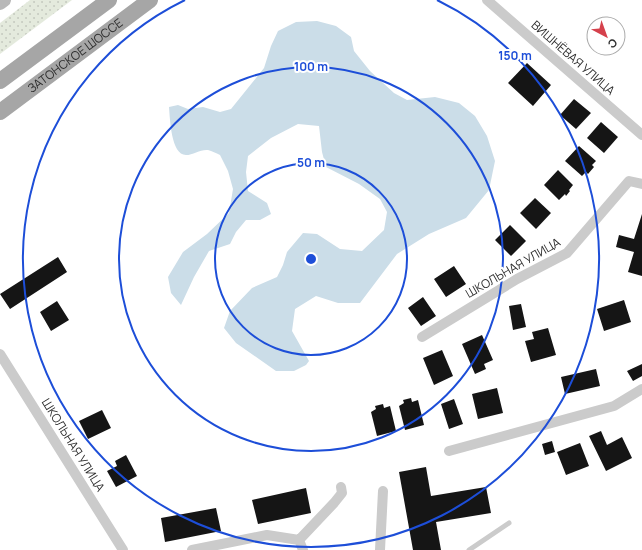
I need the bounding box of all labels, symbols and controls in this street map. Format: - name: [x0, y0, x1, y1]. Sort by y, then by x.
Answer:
- street label: ЗАТОНСКОЕ ШОССЕ: [24, 14, 126, 97]
- street label: ВИШНЁВАЯ УЛИЦА: [528, 16, 619, 99]
- north arrow: [586, 16, 626, 56]
- text: С: [605, 36, 621, 52]
- text: 150 m: [498, 47, 532, 64]
- text: 100 m: [294, 58, 328, 75]
- text: 50 m: [297, 154, 325, 171]
- street label: ШКОЛЬНАЯ УЛИЦА: [462, 233, 564, 302]
- centre of rings: [304, 252, 318, 266]
- street label: ШКОЛЬНАЯ УЛИЦА: [38, 395, 109, 495]

